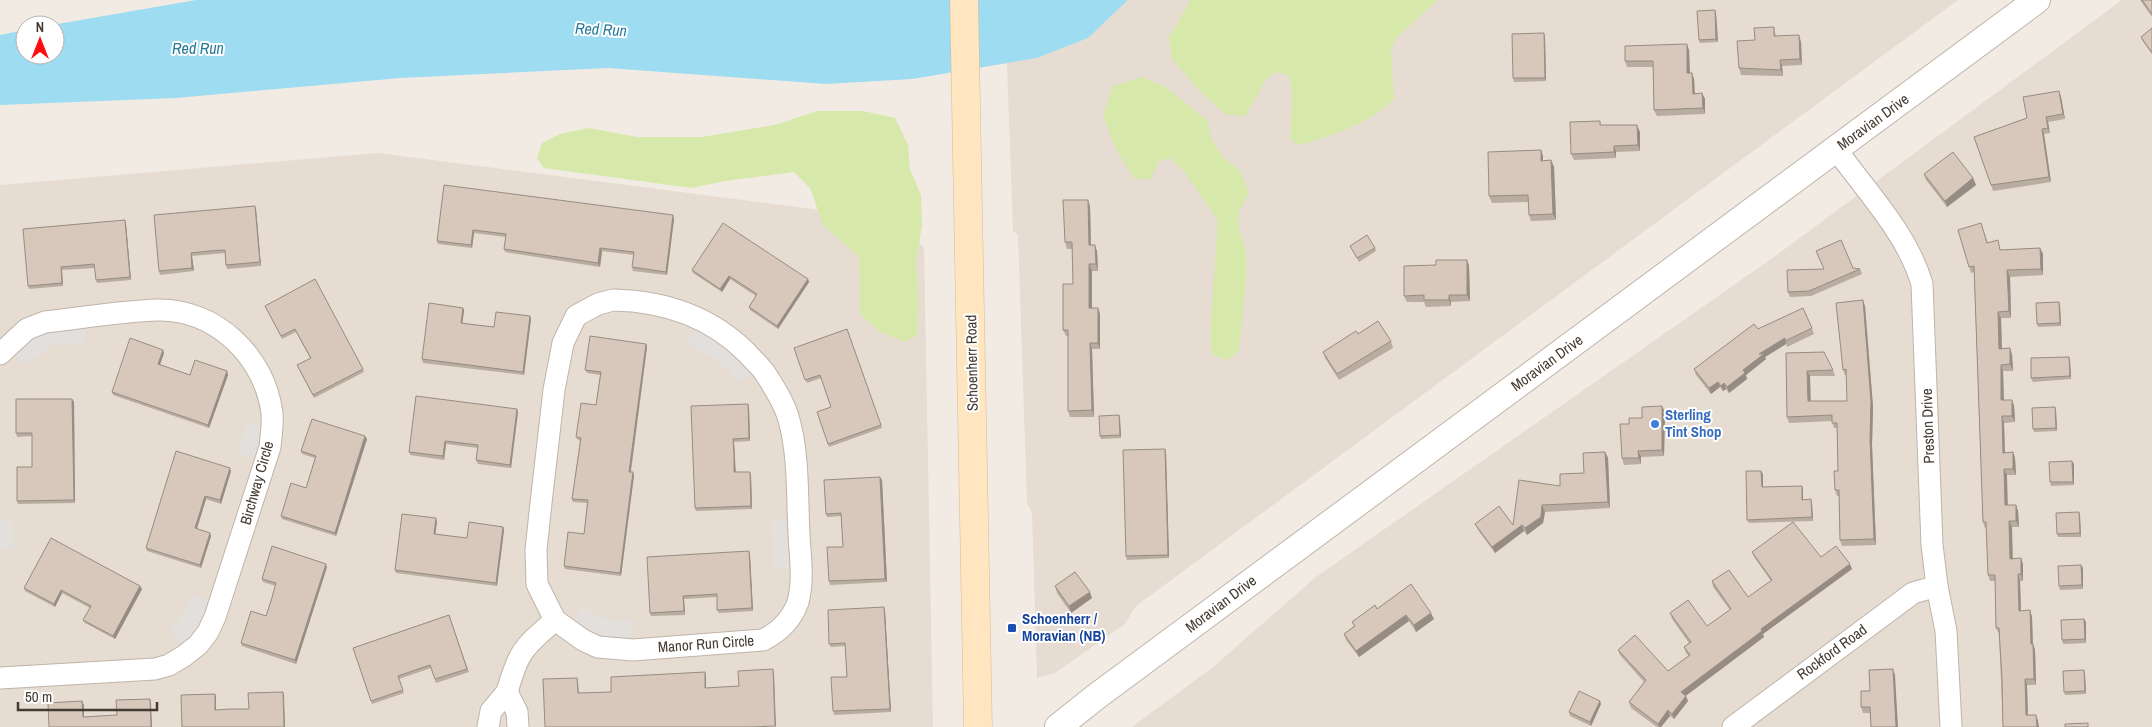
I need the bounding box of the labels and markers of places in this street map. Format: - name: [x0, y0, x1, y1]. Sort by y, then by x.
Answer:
- place label: Sterling Tint Shop: [1665, 404, 1722, 442]
- marker: Sterling Tint Shop: [1649, 418, 1661, 430]
- place label: Schoenherr / Moravian (NB): [1022, 608, 1105, 646]
- marker: Schoenherr / Moravian (NB): [1006, 622, 1018, 634]

